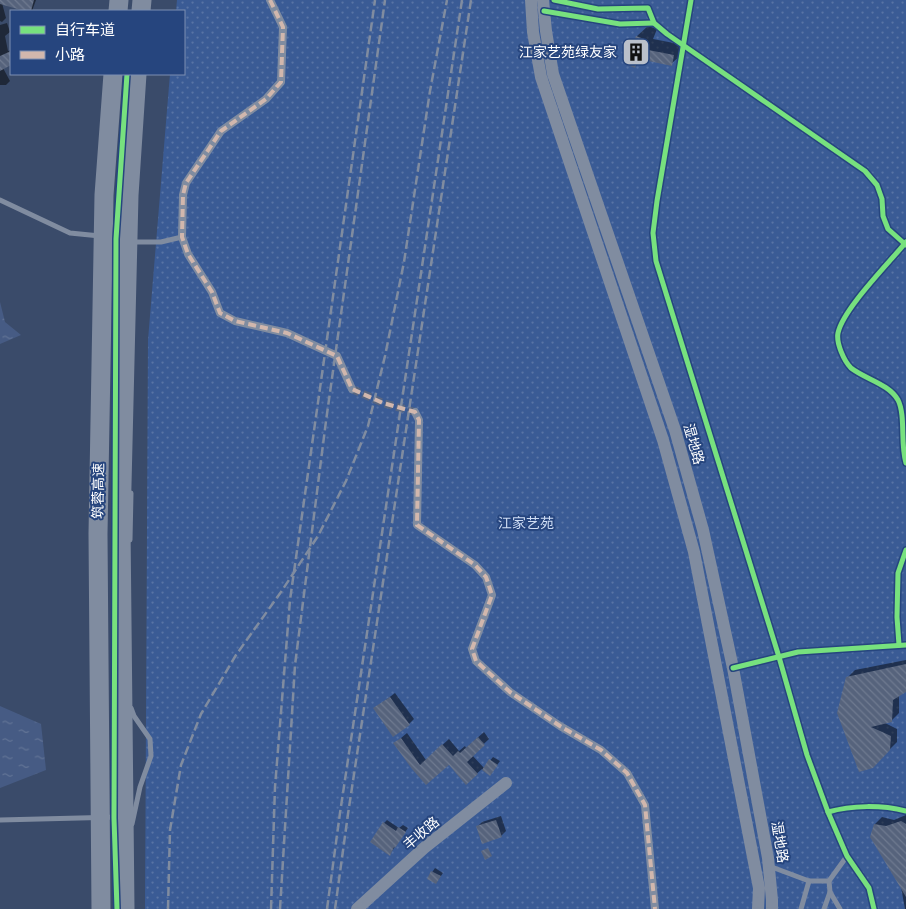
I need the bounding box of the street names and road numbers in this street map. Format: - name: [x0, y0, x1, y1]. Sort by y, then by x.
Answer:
- street label: 湿地路: [679, 422, 707, 467]
- street label: 筑蓉高速: [91, 463, 108, 519]
- street label: 丰收路: [400, 813, 444, 854]
- street label: 湿地路: [767, 820, 790, 864]

